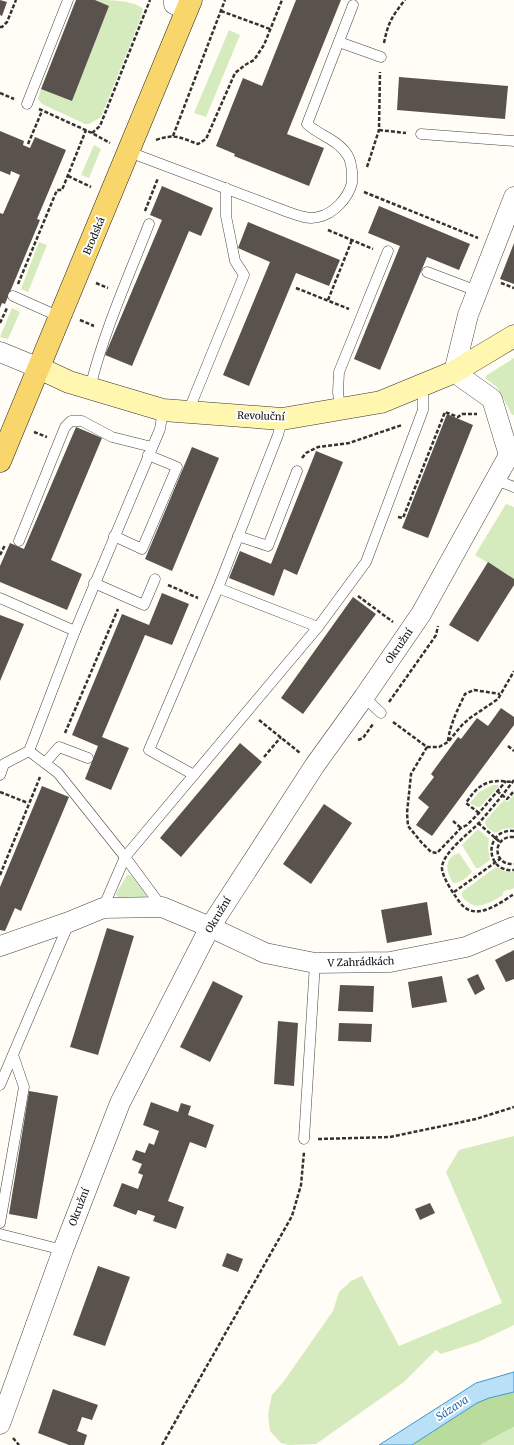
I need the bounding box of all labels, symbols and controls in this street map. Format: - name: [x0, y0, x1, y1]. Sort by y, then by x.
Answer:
- street label: Brodská: [80, 215, 108, 257]
- street label: Revoluční: [237, 409, 286, 423]
- street label: Okružní: [383, 625, 416, 666]
- street label: Okružní: [202, 894, 234, 935]
- street label: V Zahrádkách: [326, 954, 395, 970]
- street label: Okružní: [66, 1185, 92, 1228]
- water label: Sázava: [433, 1392, 471, 1424]

